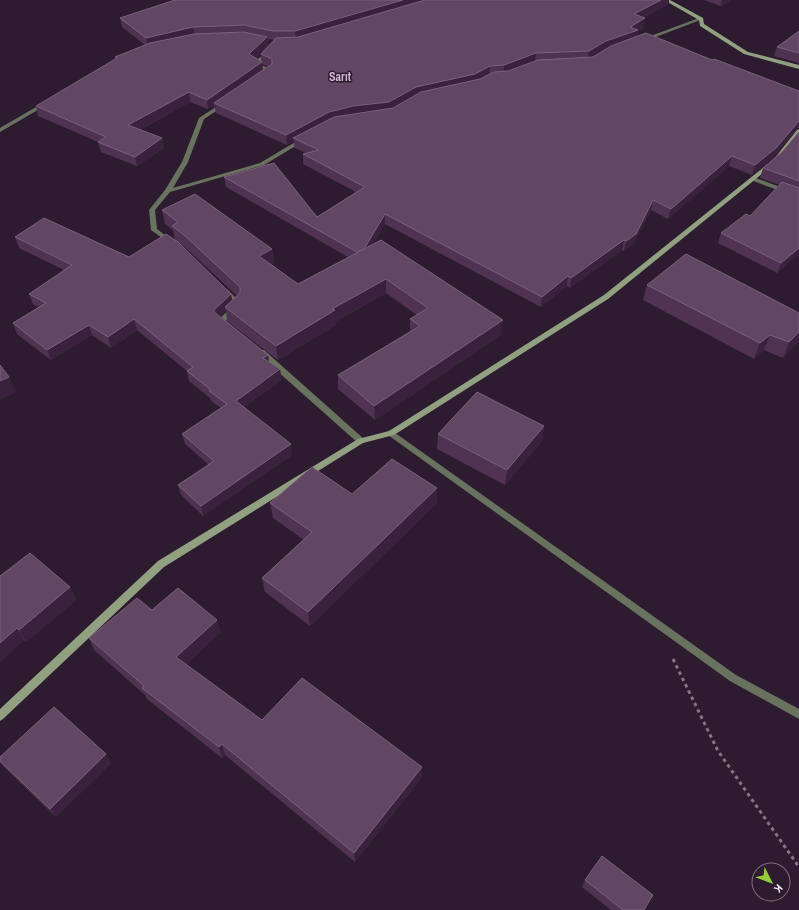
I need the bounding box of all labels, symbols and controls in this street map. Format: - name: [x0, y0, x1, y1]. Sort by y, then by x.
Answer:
- district label: Sarıt: [329, 69, 352, 85]
- north arrow: [751, 862, 791, 902]
- text: K: [771, 882, 786, 896]

